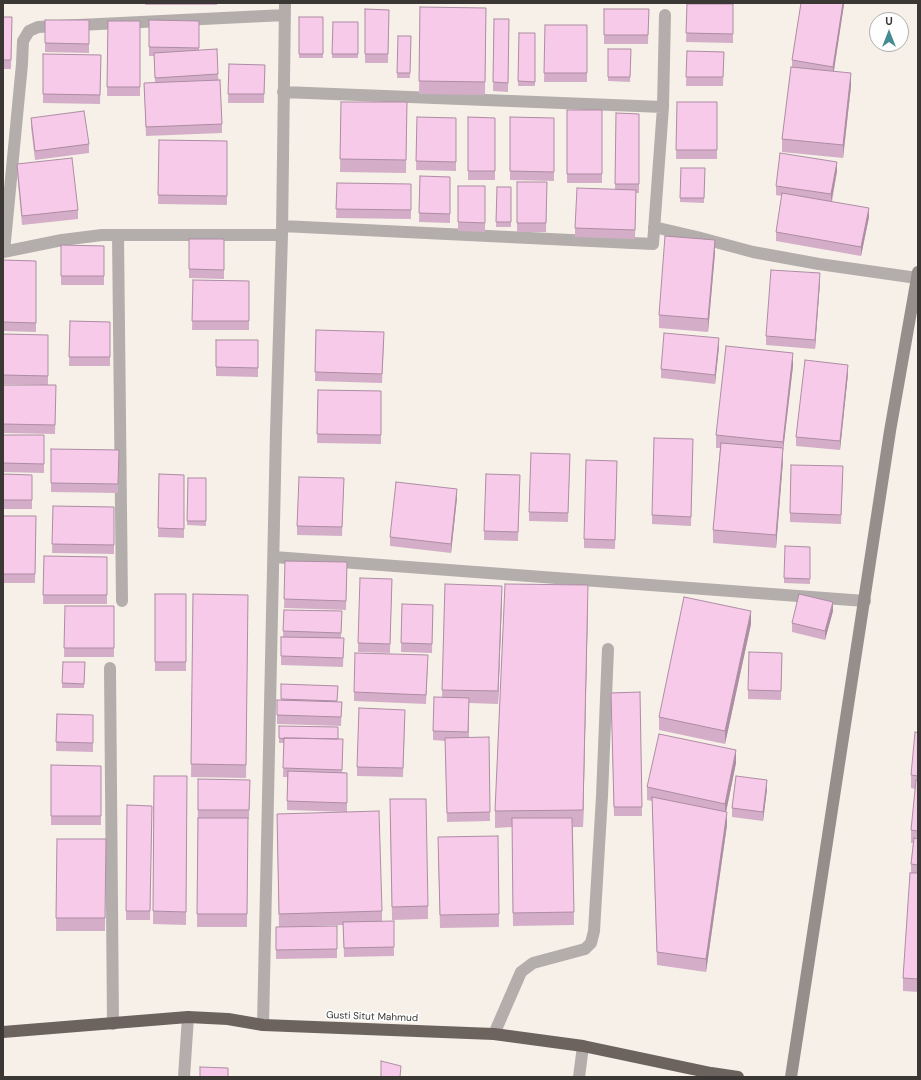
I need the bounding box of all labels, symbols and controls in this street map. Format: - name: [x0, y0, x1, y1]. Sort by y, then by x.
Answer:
- north arrow: [869, 12, 909, 52]
- text: U: [885, 14, 893, 28]
- street label: Gusti Situt Mahmud: [326, 1009, 418, 1025]

